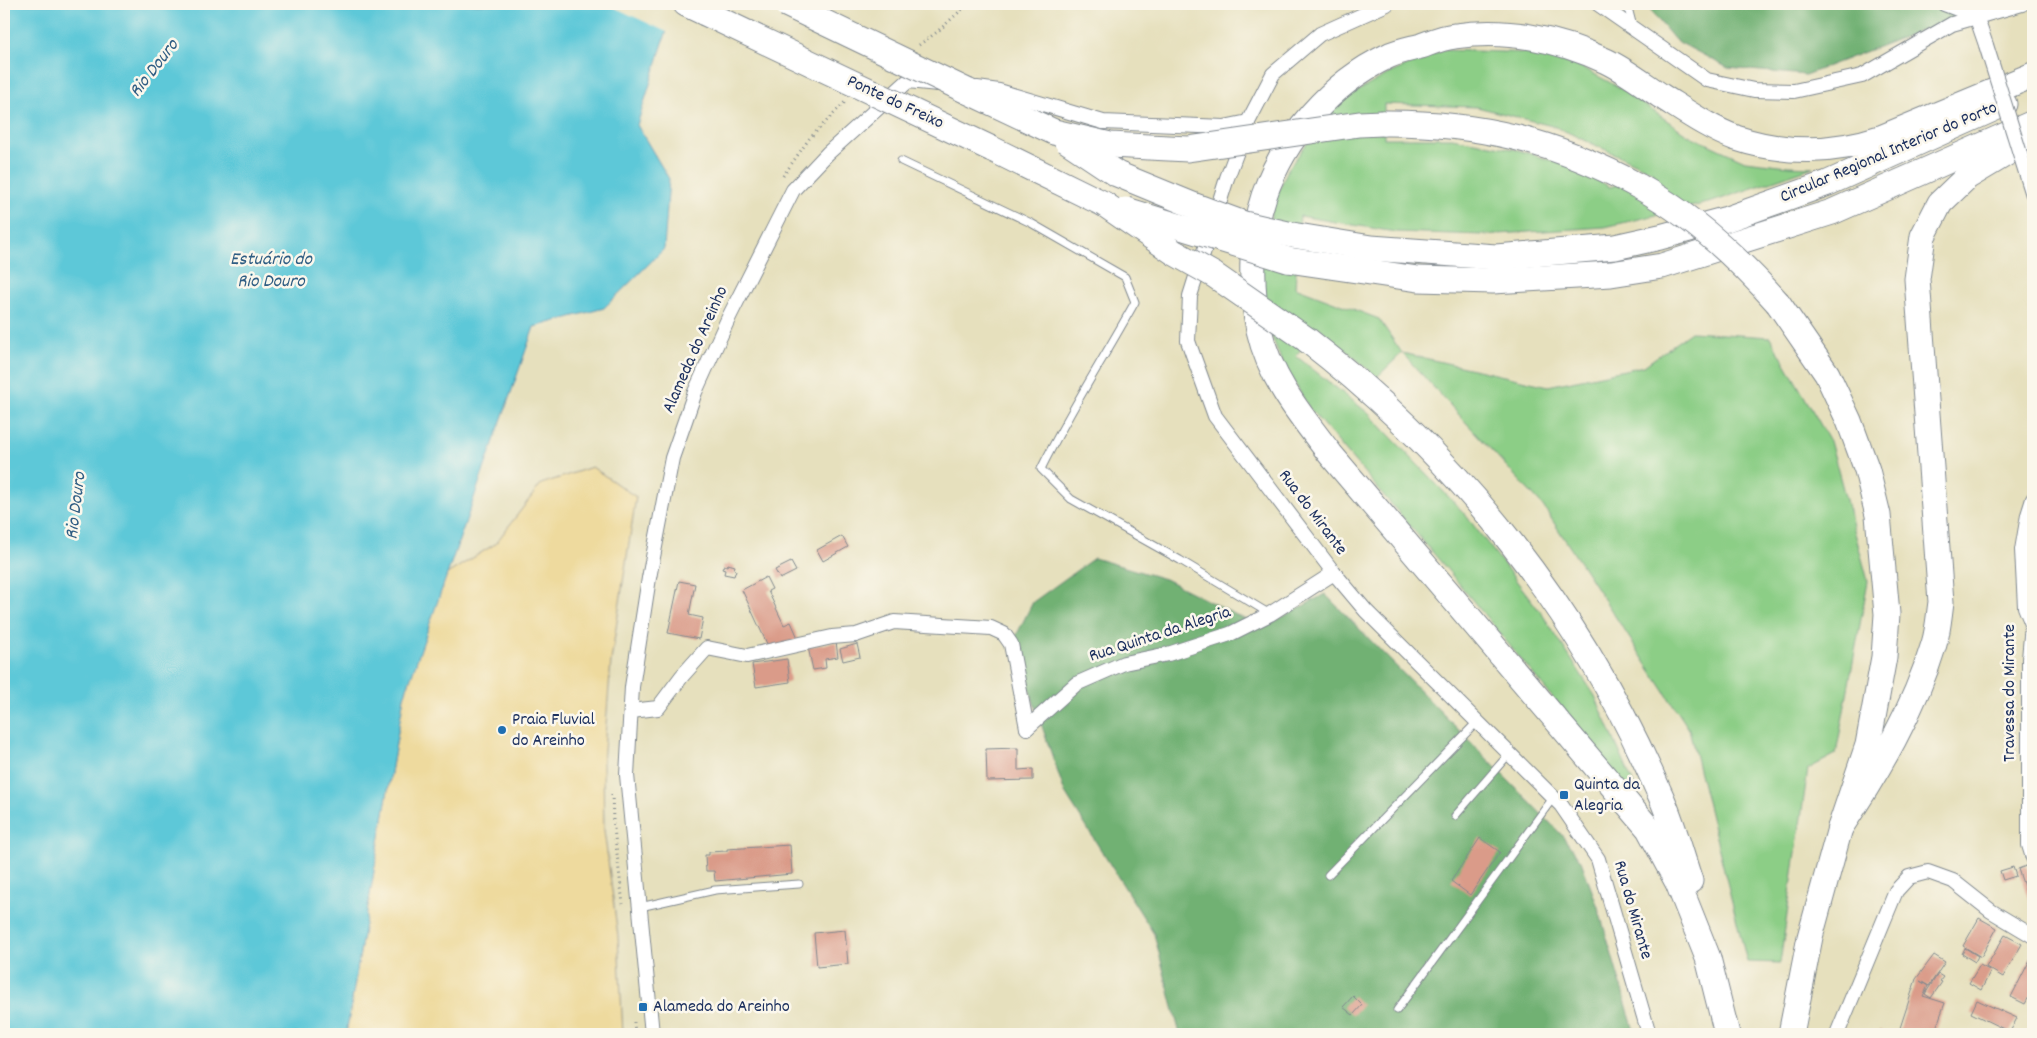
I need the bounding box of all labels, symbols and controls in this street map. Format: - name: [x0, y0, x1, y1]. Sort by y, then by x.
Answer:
- water label: Rio Douro: [124, 33, 187, 104]
- street label: Ponte do Freixo: [842, 70, 948, 136]
- street label: Circular Regional Interior do Porto: [1777, 96, 2001, 210]
- water label: Estuário do Rio Douro: [230, 247, 314, 296]
- street label: Alameda do Areinho: [657, 282, 735, 418]
- street label: Rua do Mirante: [1271, 465, 1353, 561]
- water label: Rio Douro: [59, 469, 95, 541]
- street label: Rua Quinta da Alegria: [1086, 600, 1235, 670]
- street label: Travessa do Mirante: [1998, 624, 2023, 762]
- place label: Praia Fluvial do Areinho: [512, 708, 595, 754]
- marker: Praia Fluvial do Areinho: [496, 724, 508, 736]
- place label: Quinta da Alegria: [1574, 773, 1641, 819]
- marker: Quinta da Alegria: [1558, 789, 1570, 801]
- street label: Rua do Mirante: [1606, 858, 1658, 962]
- place label: Alameda do Areinho: [653, 995, 790, 1020]
- marker: Alameda do Areinho: [637, 1001, 649, 1013]

